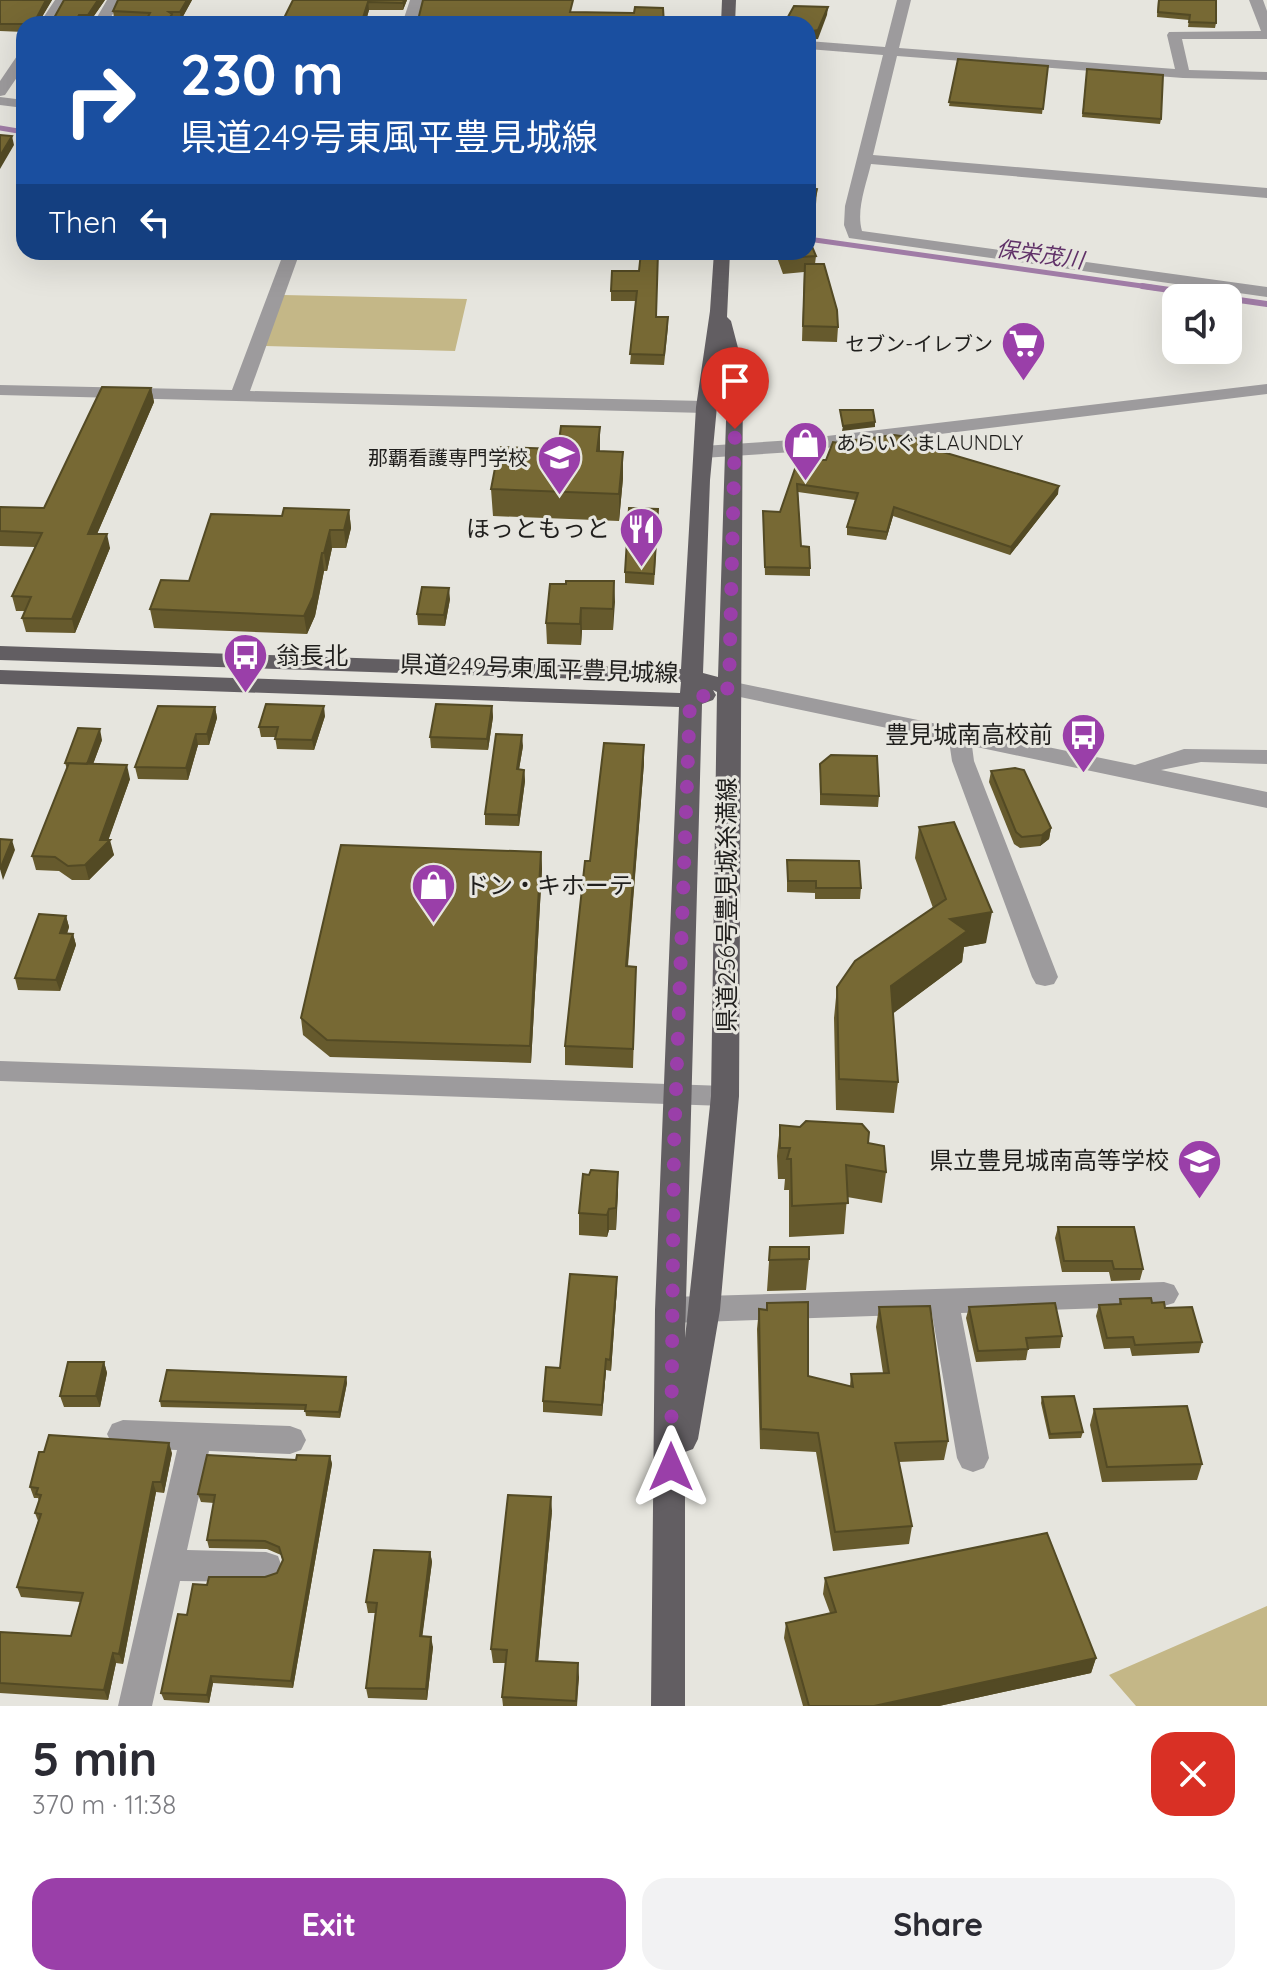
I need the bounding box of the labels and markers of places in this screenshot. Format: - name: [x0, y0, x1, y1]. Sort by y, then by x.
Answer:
- supermarket icon: セブン-イレブン: [1000, 320, 1048, 383]
- place label: セブン-イレブン: [845, 331, 993, 356]
- pin: [701, 347, 769, 429]
- shop icon: あらいぐまLAUNDLY: [781, 419, 829, 482]
- place label: あらいぐまLAUNDLY: [836, 430, 1023, 455]
- school or university icon: 那覇看護専門学校: [535, 434, 583, 497]
- place label: 那覇看護専門学校: [368, 445, 528, 470]
- restaurant icon: ほっともっと: [617, 505, 665, 568]
- place label: ほっともっと: [466, 513, 610, 543]
- bus stop icon: 翁長北: [221, 632, 269, 695]
- place label: 翁長北: [276, 640, 348, 670]
- bus stop icon: 豊見城南高校前: [1060, 711, 1108, 774]
- place label: 豊見城南高校前: [885, 719, 1053, 749]
- shop icon: ドン・キホーテ: [410, 862, 458, 925]
- place label: ドン・キホーテ: [465, 870, 633, 900]
- school or university icon: 県立豊見城南高等学校: [1176, 1137, 1224, 1200]
- place label: 県立豊見城南高等学校: [929, 1145, 1169, 1175]

